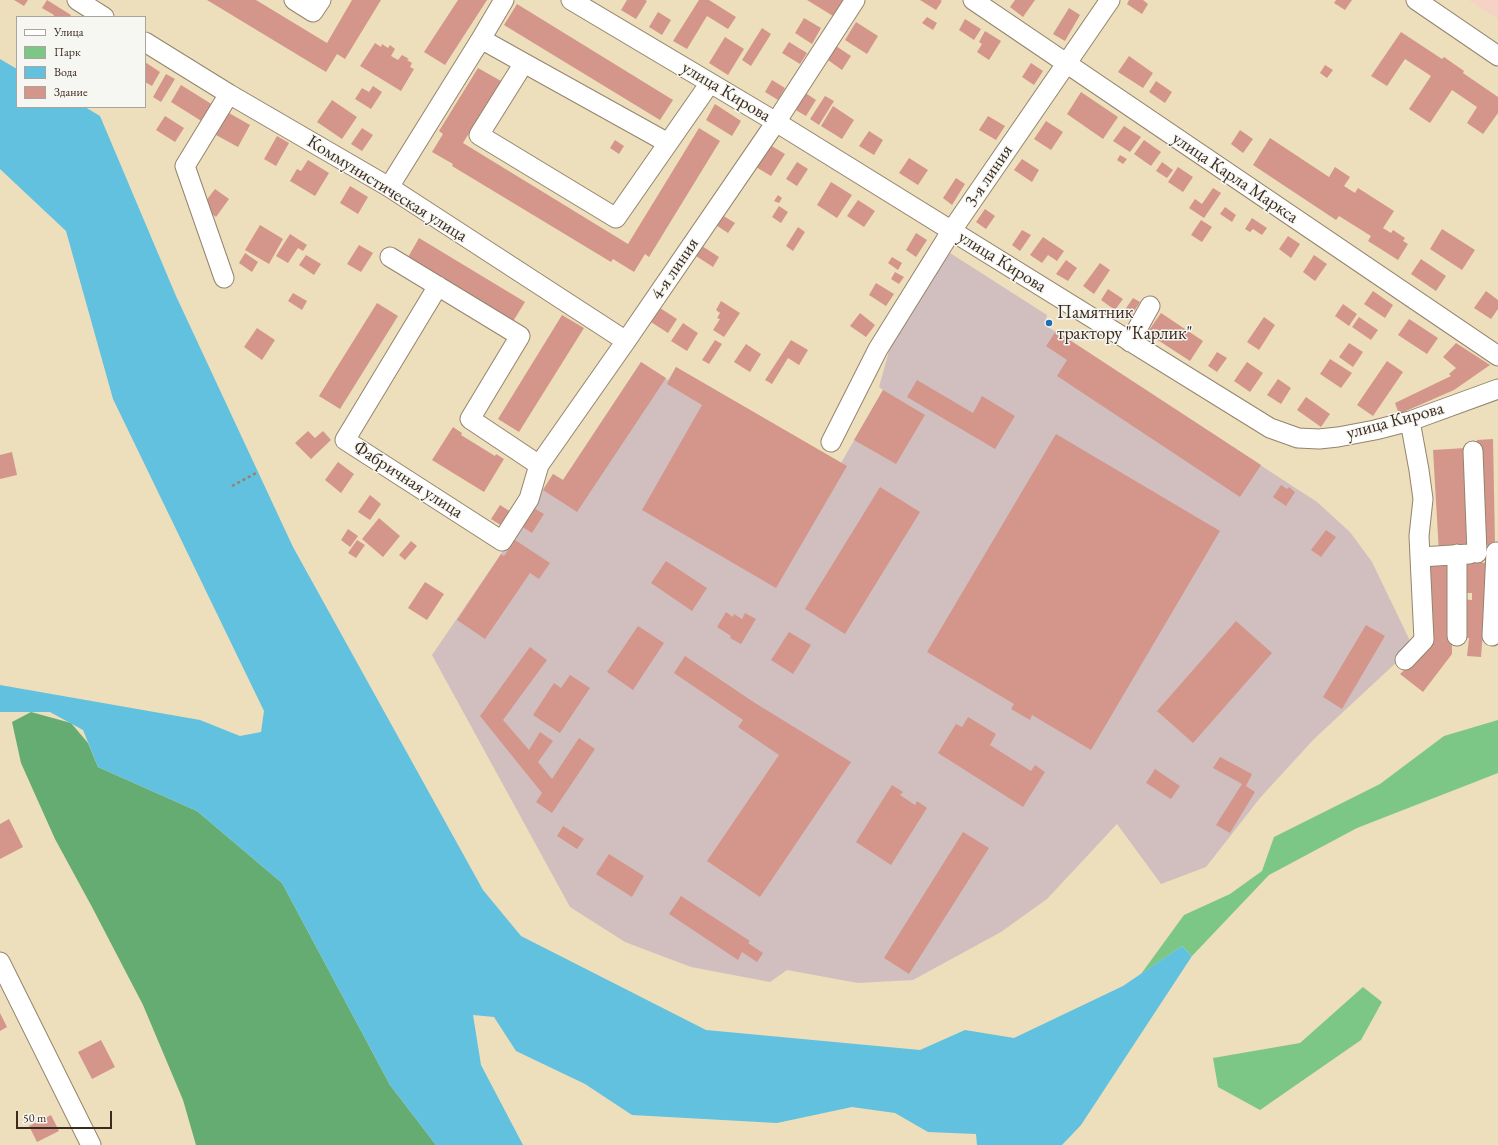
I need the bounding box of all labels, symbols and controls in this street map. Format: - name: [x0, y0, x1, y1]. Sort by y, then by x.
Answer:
- legend: [16, 16, 146, 108]
- text: Улица: [54, 24, 84, 40]
- text: Парк: [54, 44, 81, 60]
- street label: улица Кирова: [678, 57, 774, 127]
- text: Вода: [54, 64, 77, 80]
- text: Здание: [54, 84, 88, 100]
- street label: улица Карла Маркса: [1168, 128, 1302, 228]
- street label: Коммунистическая улица: [303, 131, 471, 247]
- street label: 3-я линия: [960, 141, 1018, 211]
- street label: улица Кирова: [954, 226, 1050, 298]
- street label: 4-я линия: [646, 234, 704, 304]
- place label: Памятник трактору "Карлик": [1057, 302, 1192, 344]
- marker: Памятник трактору "Карлик": [1044, 318, 1054, 328]
- street label: улица Кирова: [1344, 398, 1446, 444]
- street label: Фабричная улица: [349, 437, 467, 523]
- scale bar: [18, 1103, 114, 1129]
- text: 50 m: [23, 1110, 46, 1126]

